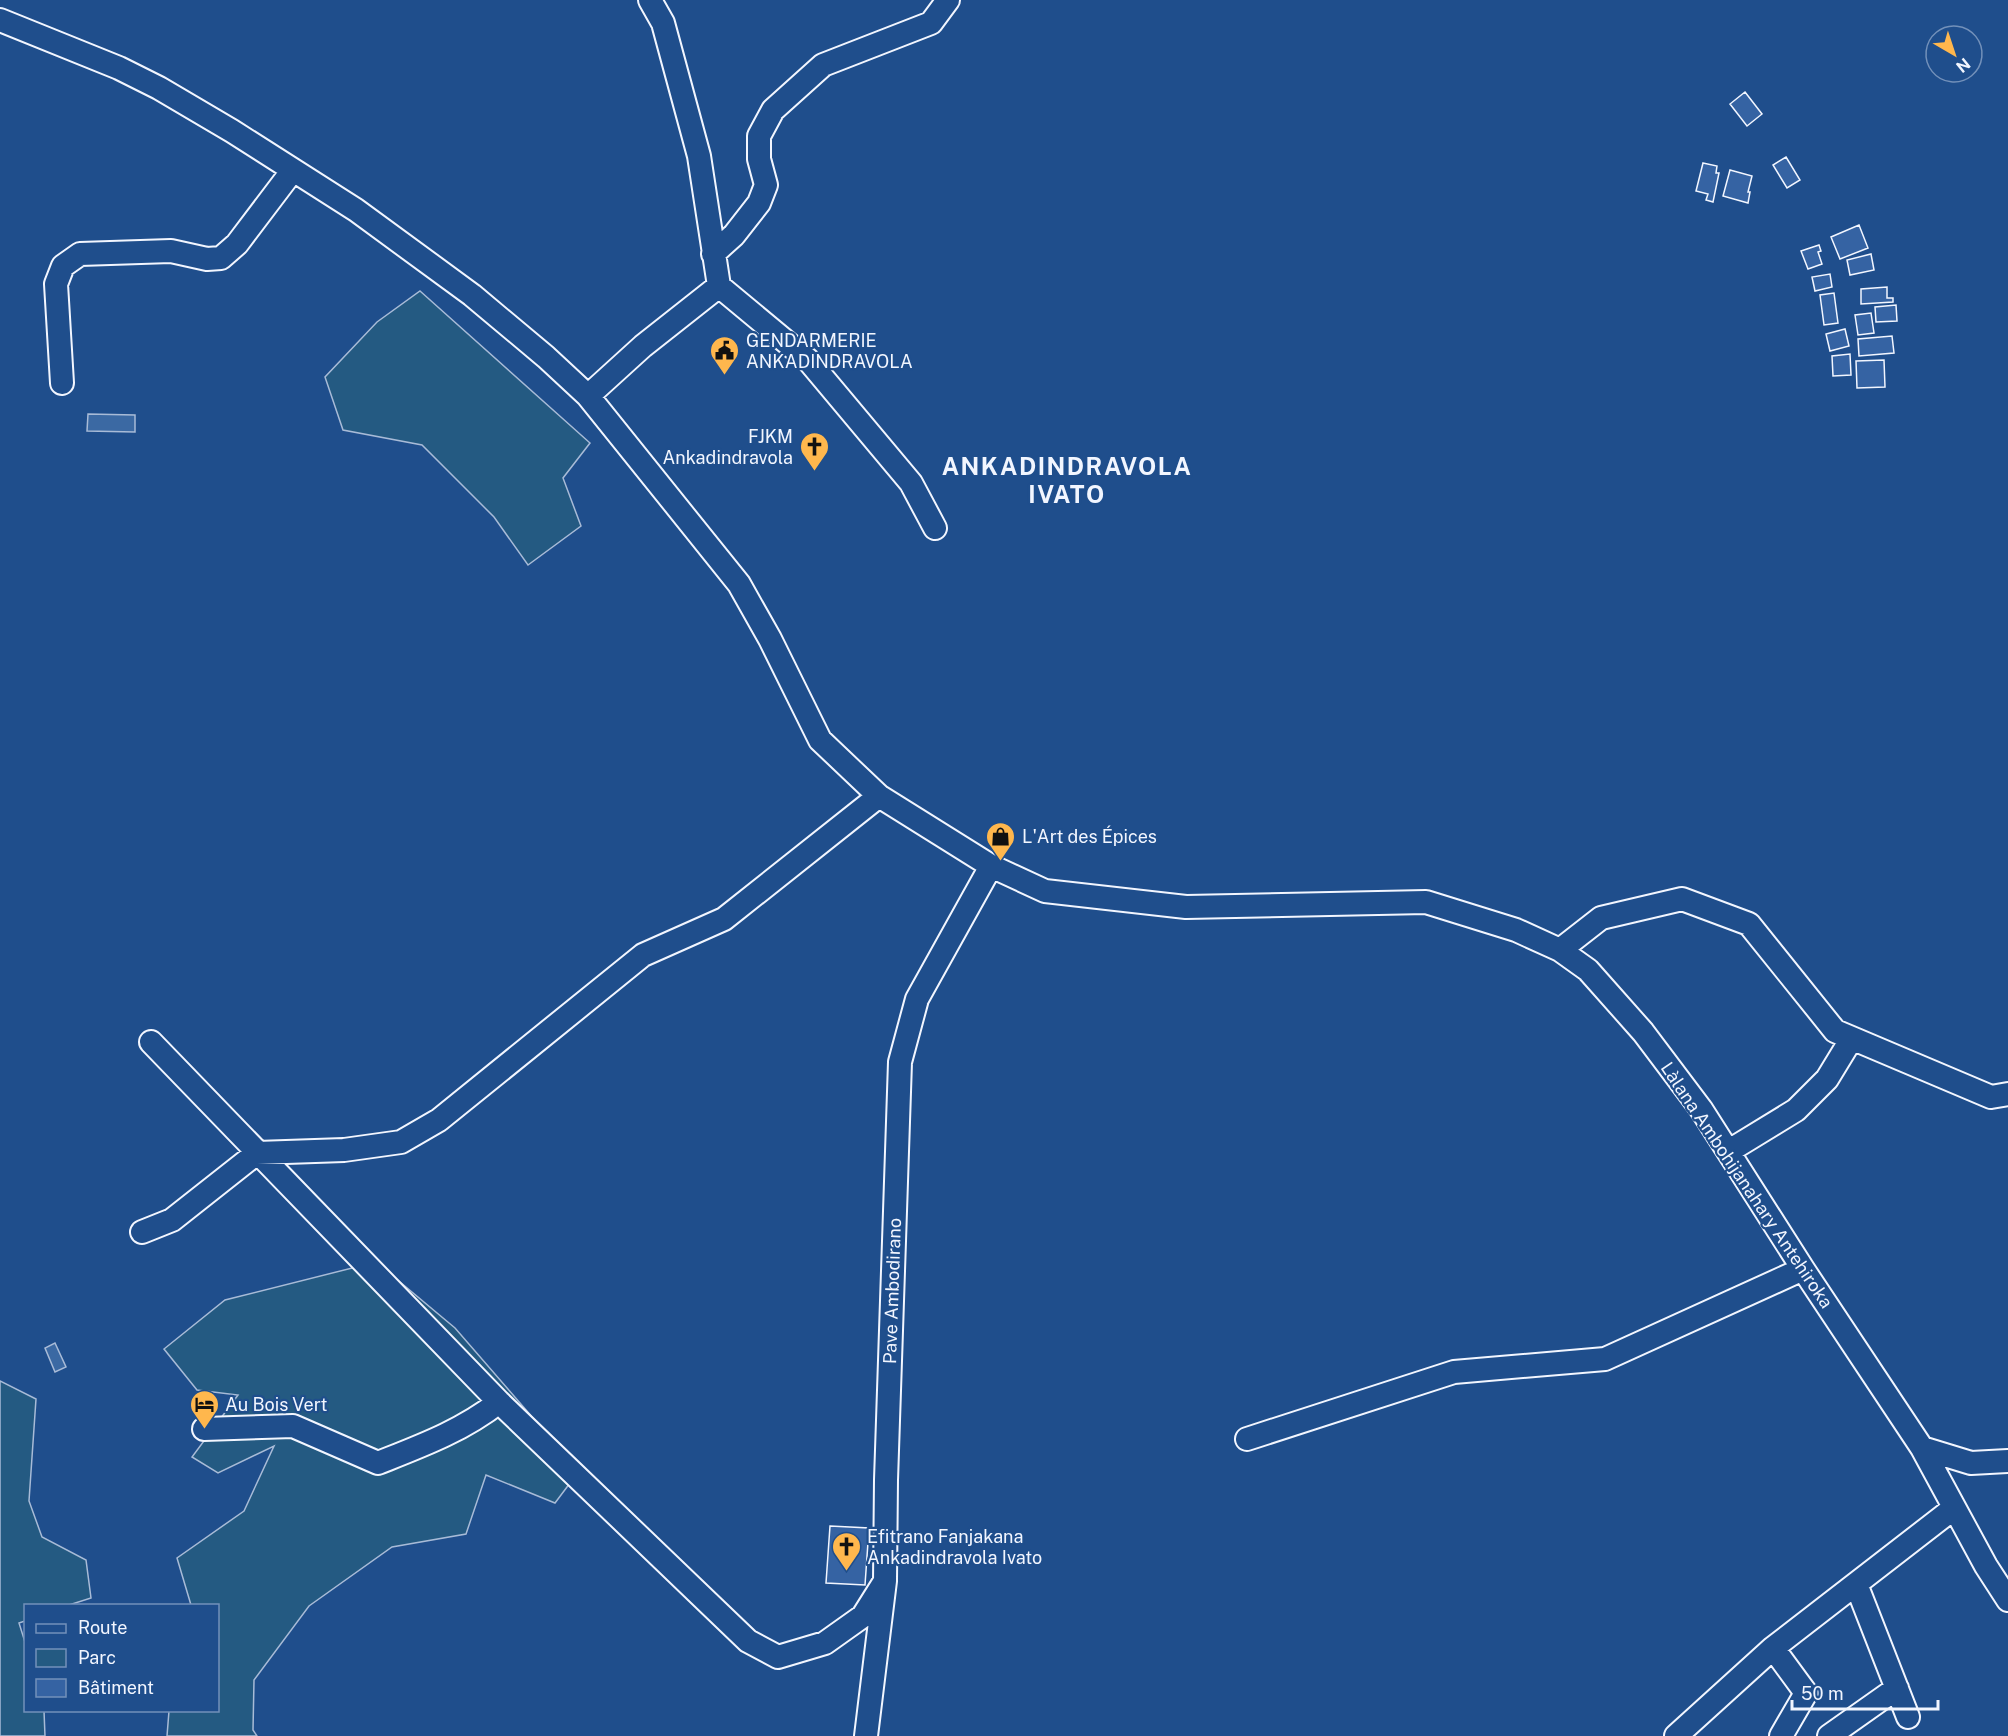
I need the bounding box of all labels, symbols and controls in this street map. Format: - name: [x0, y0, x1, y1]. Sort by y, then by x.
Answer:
- north arrow: [1924, 24, 1984, 84]
- text: N: [1952, 54, 1974, 77]
- place label: GENDARMERIE ANKADINDRAVOLA: [746, 330, 913, 372]
- public building icon: GENDARMERIE ANKADINDRAVOLA: [709, 334, 741, 376]
- place label: FJKM Ankadindravola: [663, 426, 793, 468]
- church icon: FJKM Ankadindravola: [798, 430, 830, 472]
- district label: ANKADINDRAVOLA IVATO: [942, 452, 1192, 508]
- shop icon: L'Art des Épices: [985, 820, 1017, 862]
- place label: L'Art des Épices: [1022, 825, 1157, 847]
- street label: Làlana Ambohijanahary Antehiroka: [1657, 1058, 1837, 1312]
- street label: Pave Ambodirano: [879, 1218, 905, 1364]
- hotel icon: Au Bois Vert: [188, 1388, 220, 1430]
- place label: Au Bois Vert: [225, 1394, 327, 1415]
- place label: Efitrano Fanjakana Ankadindravola Ivato: [867, 1526, 1042, 1568]
- church icon: Efitrano Fanjakana Ankadindravola Ivato: [830, 1530, 862, 1572]
- legend: [24, 1604, 219, 1712]
- text: Route: [78, 1617, 127, 1638]
- text: Parc: [78, 1647, 116, 1668]
- scale bar: [1792, 1673, 1938, 1711]
- text: Bâtiment: [78, 1677, 154, 1698]
- text: 50 m: [1801, 1683, 1844, 1704]

